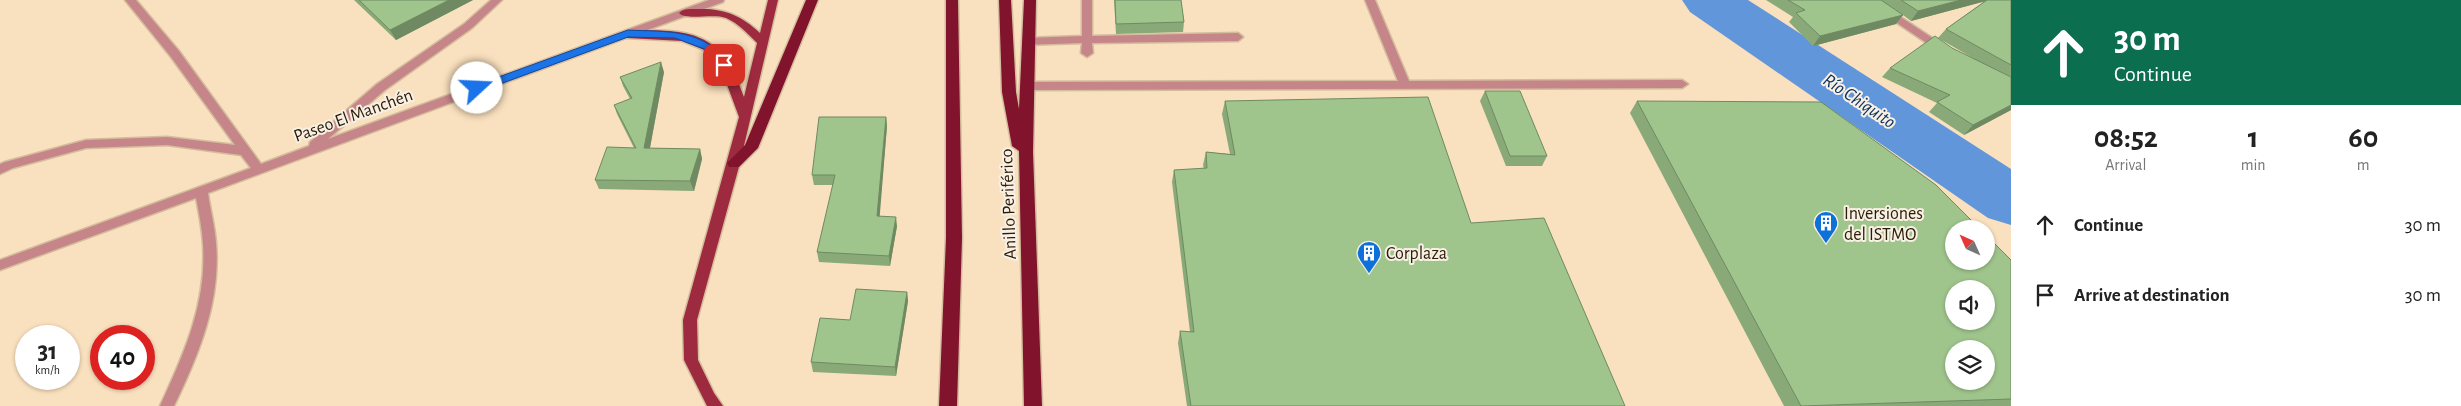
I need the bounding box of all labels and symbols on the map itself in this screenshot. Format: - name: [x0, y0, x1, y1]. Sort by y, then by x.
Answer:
- pin: [703, 44, 745, 86]
- position arrow: [450, 61, 502, 113]
- water label: Río Chiquito: [1820, 70, 1899, 132]
- street label: Paseo El Manchén: [291, 86, 415, 146]
- street label: Anillo Periférico: [998, 148, 1020, 260]
- place label: Inversiones del ISTMO: [1844, 205, 1923, 244]
- building icon: Inversiones del ISTMO: [1813, 210, 1839, 244]
- north arrow: [1945, 220, 1995, 270]
- building icon: Corplaza: [1356, 240, 1382, 274]
- place label: Corplaza: [1386, 245, 1447, 263]
- speed limit sign: 40: [90, 325, 155, 390]

